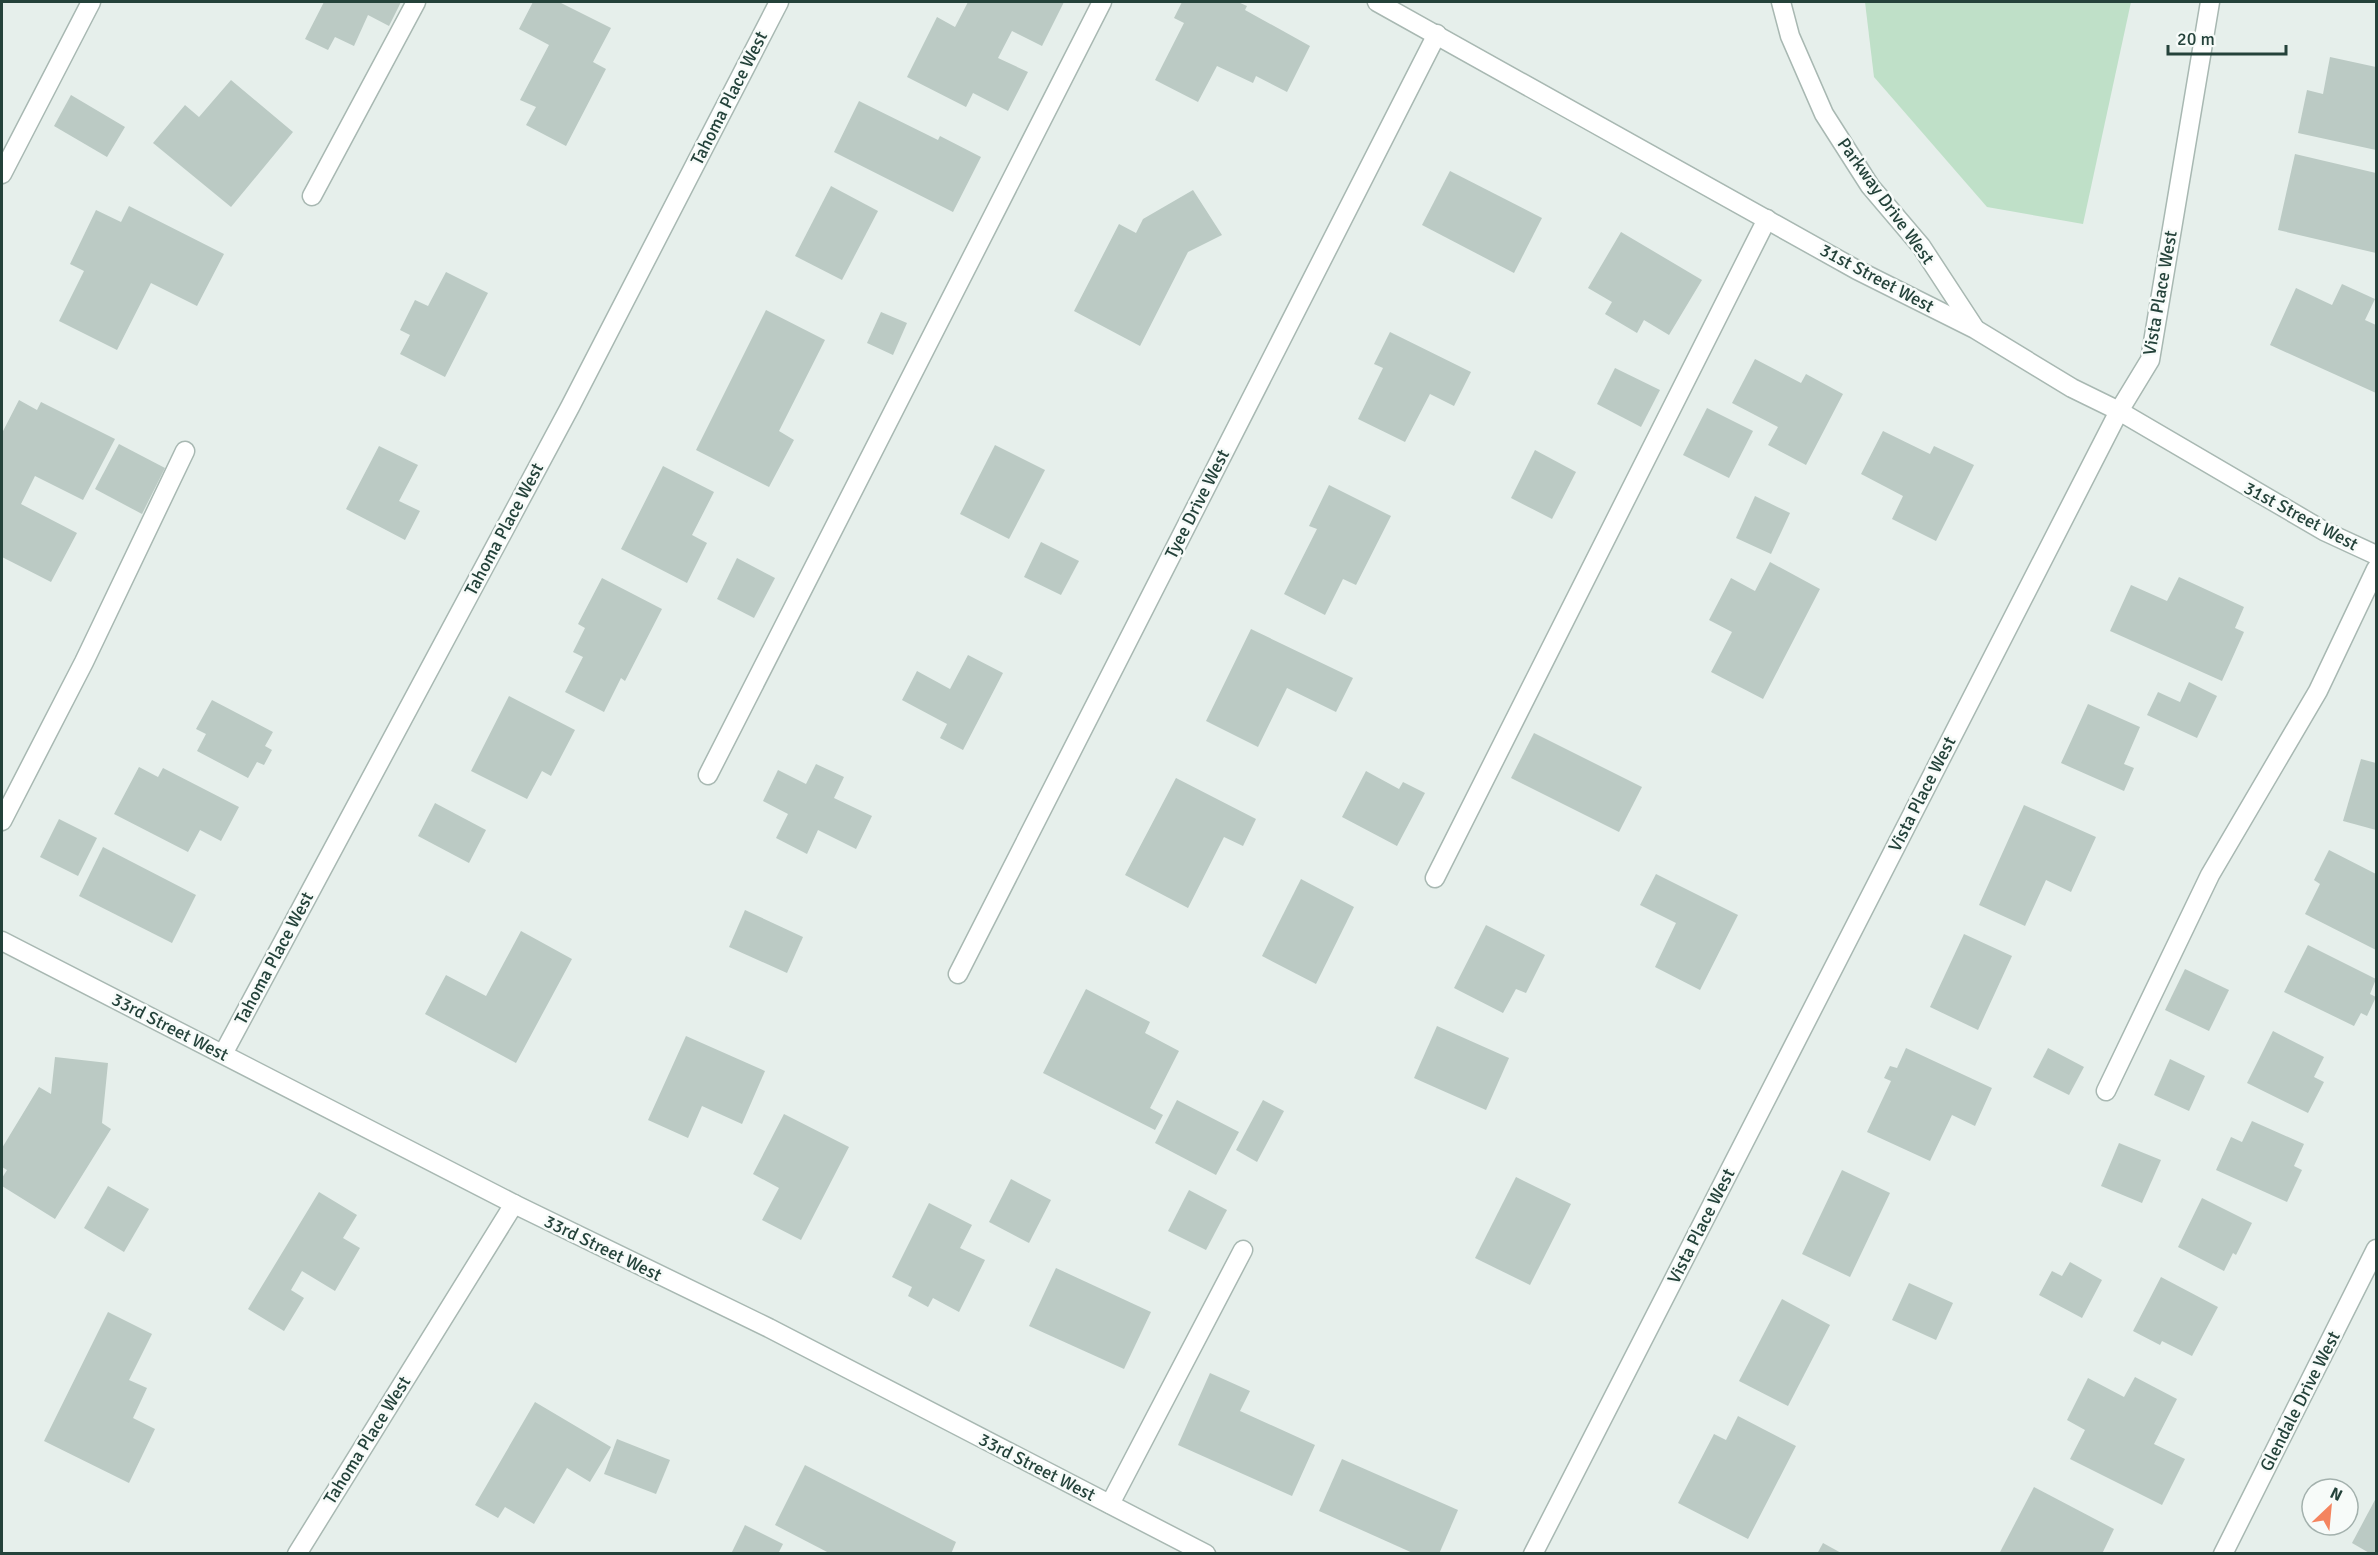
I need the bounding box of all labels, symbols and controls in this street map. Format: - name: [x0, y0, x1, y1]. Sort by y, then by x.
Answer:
- scale bar: [2168, 18, 2286, 56]
- street label: Tahoma Place West: [686, 28, 772, 168]
- text: 20 m: [2177, 28, 2215, 50]
- street label: Parkway Drive West: [1833, 134, 1939, 268]
- street label: Vista Place West: [2138, 229, 2182, 357]
- street label: 31st Street West: [1816, 239, 1938, 317]
- street label: Tyee Drive West: [1160, 446, 1234, 562]
- street label: Tahoma Place West: [460, 459, 548, 599]
- street label: 31st Street West: [2240, 477, 2362, 555]
- street label: Vista Place West: [1884, 733, 1960, 855]
- street label: Tahoma Place West: [230, 888, 318, 1028]
- street label: 33rd Street West: [108, 988, 232, 1066]
- street label: Vista Place West: [1663, 1165, 1739, 1287]
- street label: 33rd Street West: [541, 1210, 665, 1286]
- street label: Glendale Drive West: [2255, 1327, 2345, 1475]
- street label: Tahoma Place West: [319, 1372, 415, 1508]
- street label: 33rd Street West: [975, 1428, 1099, 1506]
- north arrow: [2300, 1477, 2360, 1537]
- text: N: [2327, 1483, 2346, 1506]

